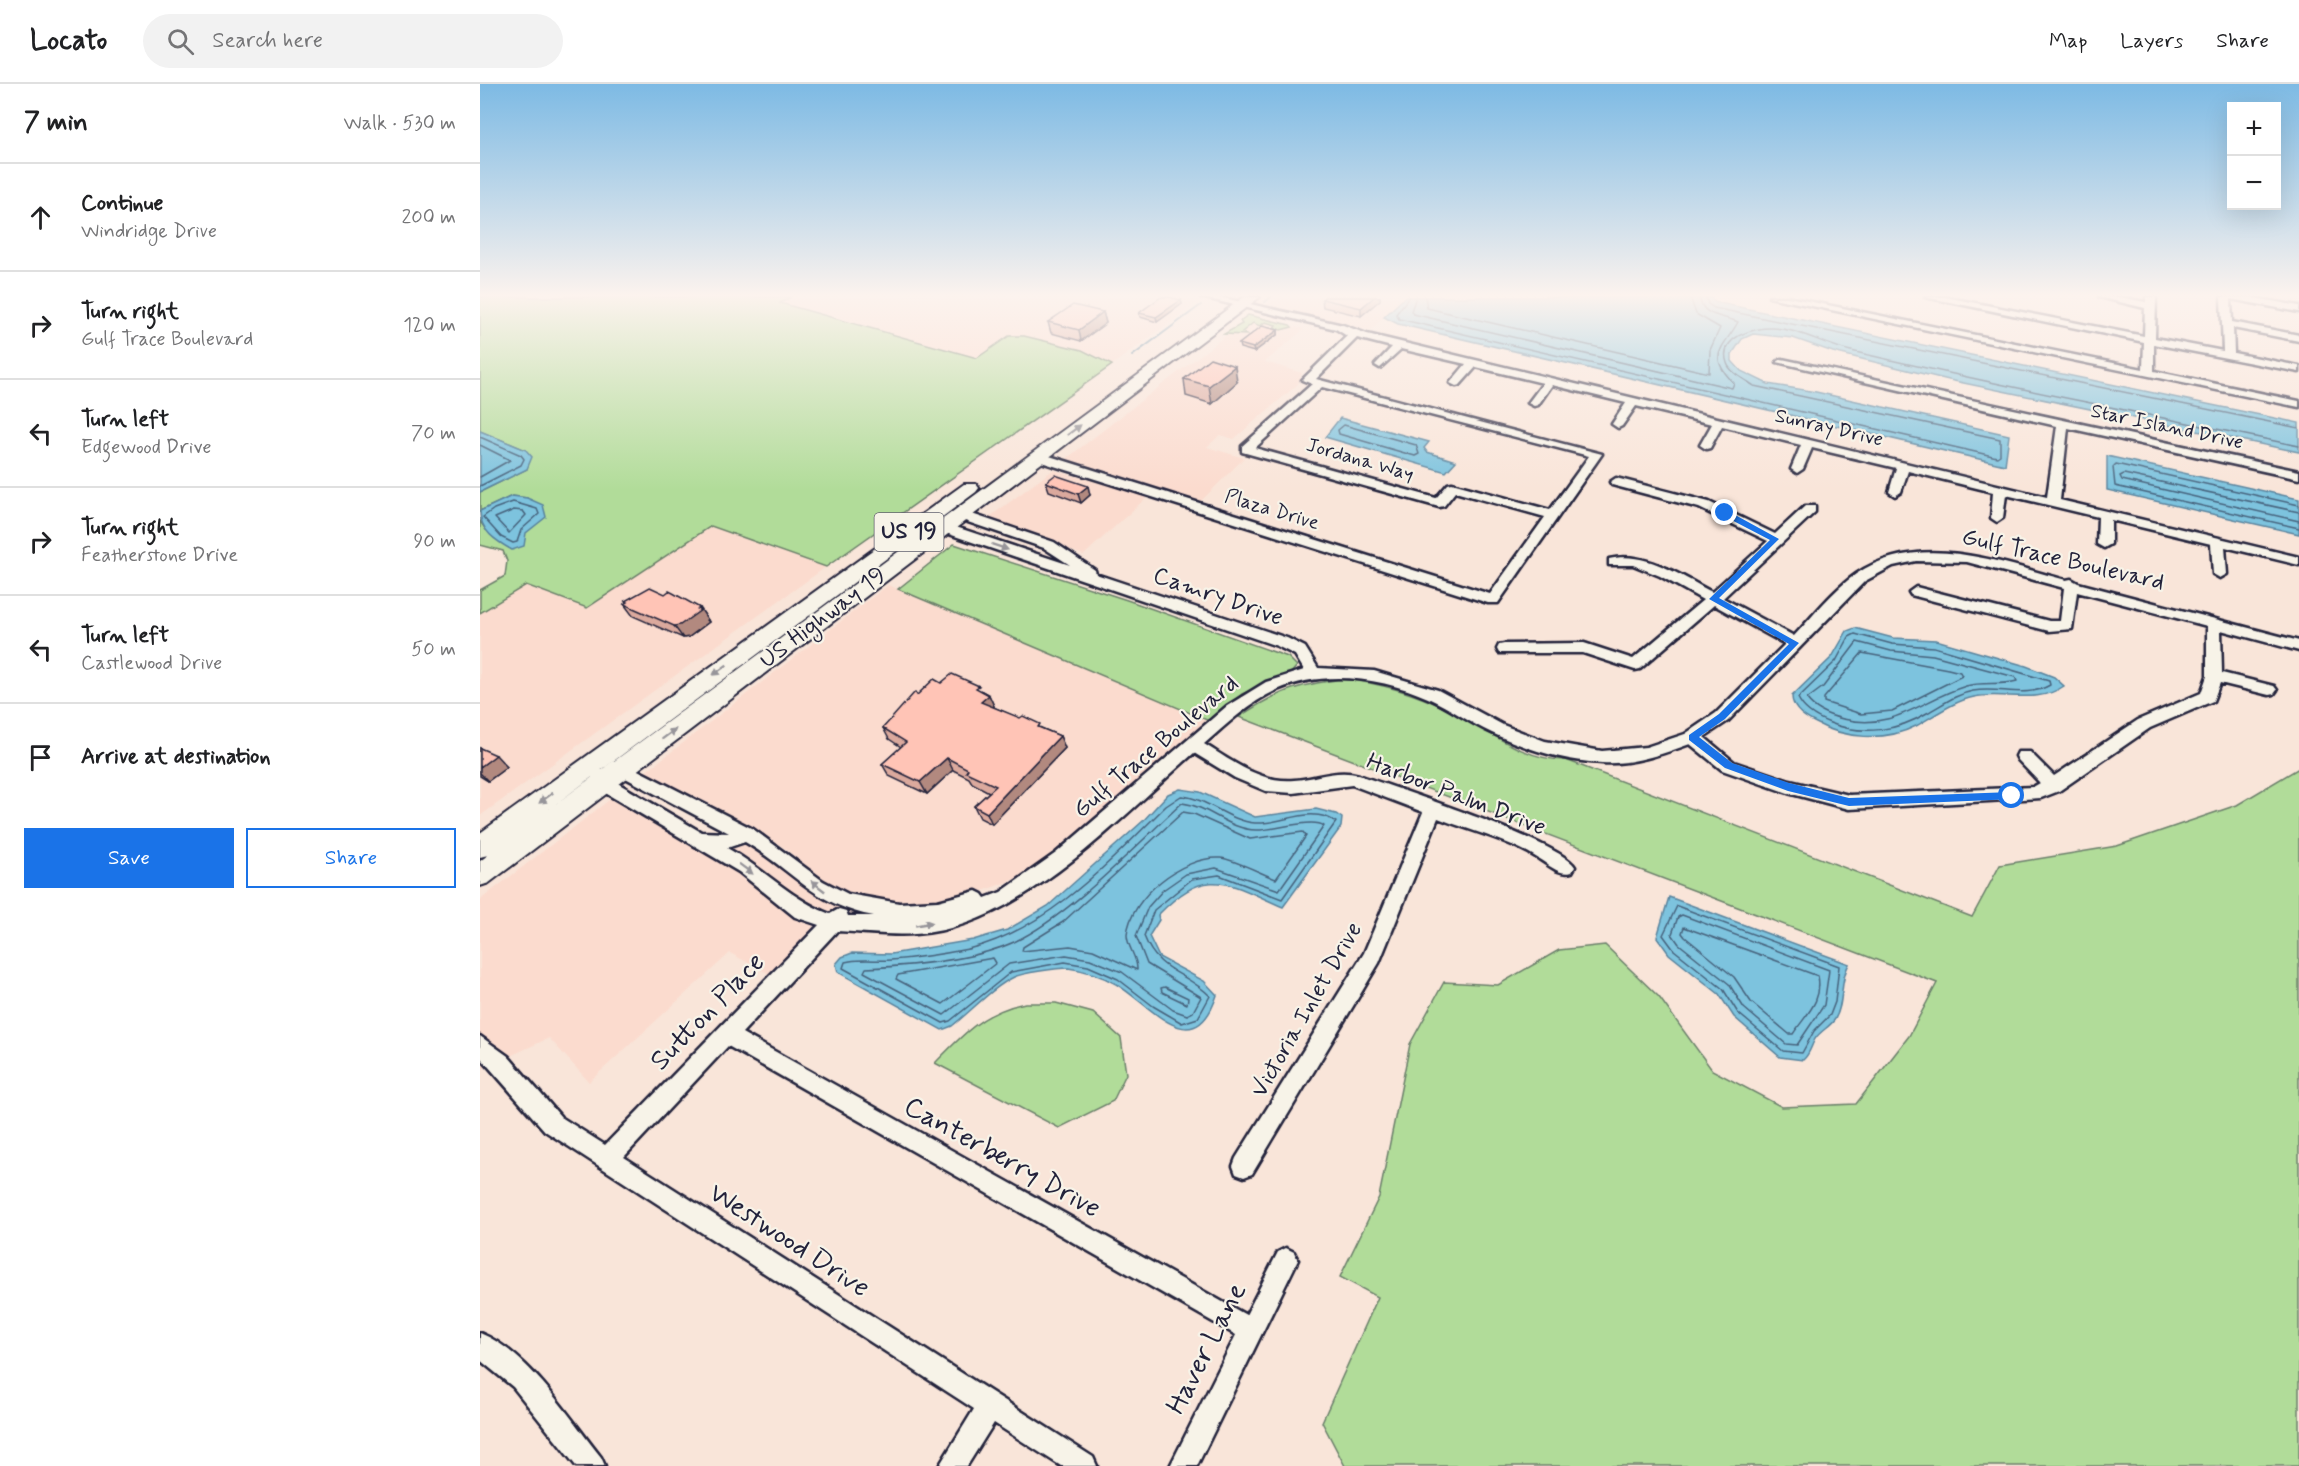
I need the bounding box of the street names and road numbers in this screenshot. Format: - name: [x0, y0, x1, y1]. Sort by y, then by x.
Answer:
- street label: Star Island Drive: [2088, 398, 2246, 456]
- street label: Sunray Drive: [1772, 402, 1886, 454]
- street label: Jordana Way: [1303, 432, 1417, 488]
- street label: Plaza Drive: [1222, 483, 1323, 537]
- road number: US 19: [874, 513, 944, 551]
- street label: Gulf Trace Boulevard: [1959, 522, 2167, 598]
- street label: US Highway 19: [753, 560, 894, 677]
- street label: Camry Drive: [1149, 560, 1287, 634]
- street label: Gulf Trace Boulevard: [1067, 669, 1245, 825]
- street label: Harbor Palm Drive: [1362, 746, 1550, 844]
- street label: Victoria Inlet Drive: [1244, 917, 1370, 1103]
- street label: Sutton Place: [642, 945, 774, 1079]
- street label: Canterberry Drive: [897, 1088, 1107, 1228]
- street label: Westwood Drive: [701, 1175, 877, 1307]
- street label: Haver Lane: [1158, 1277, 1256, 1421]

